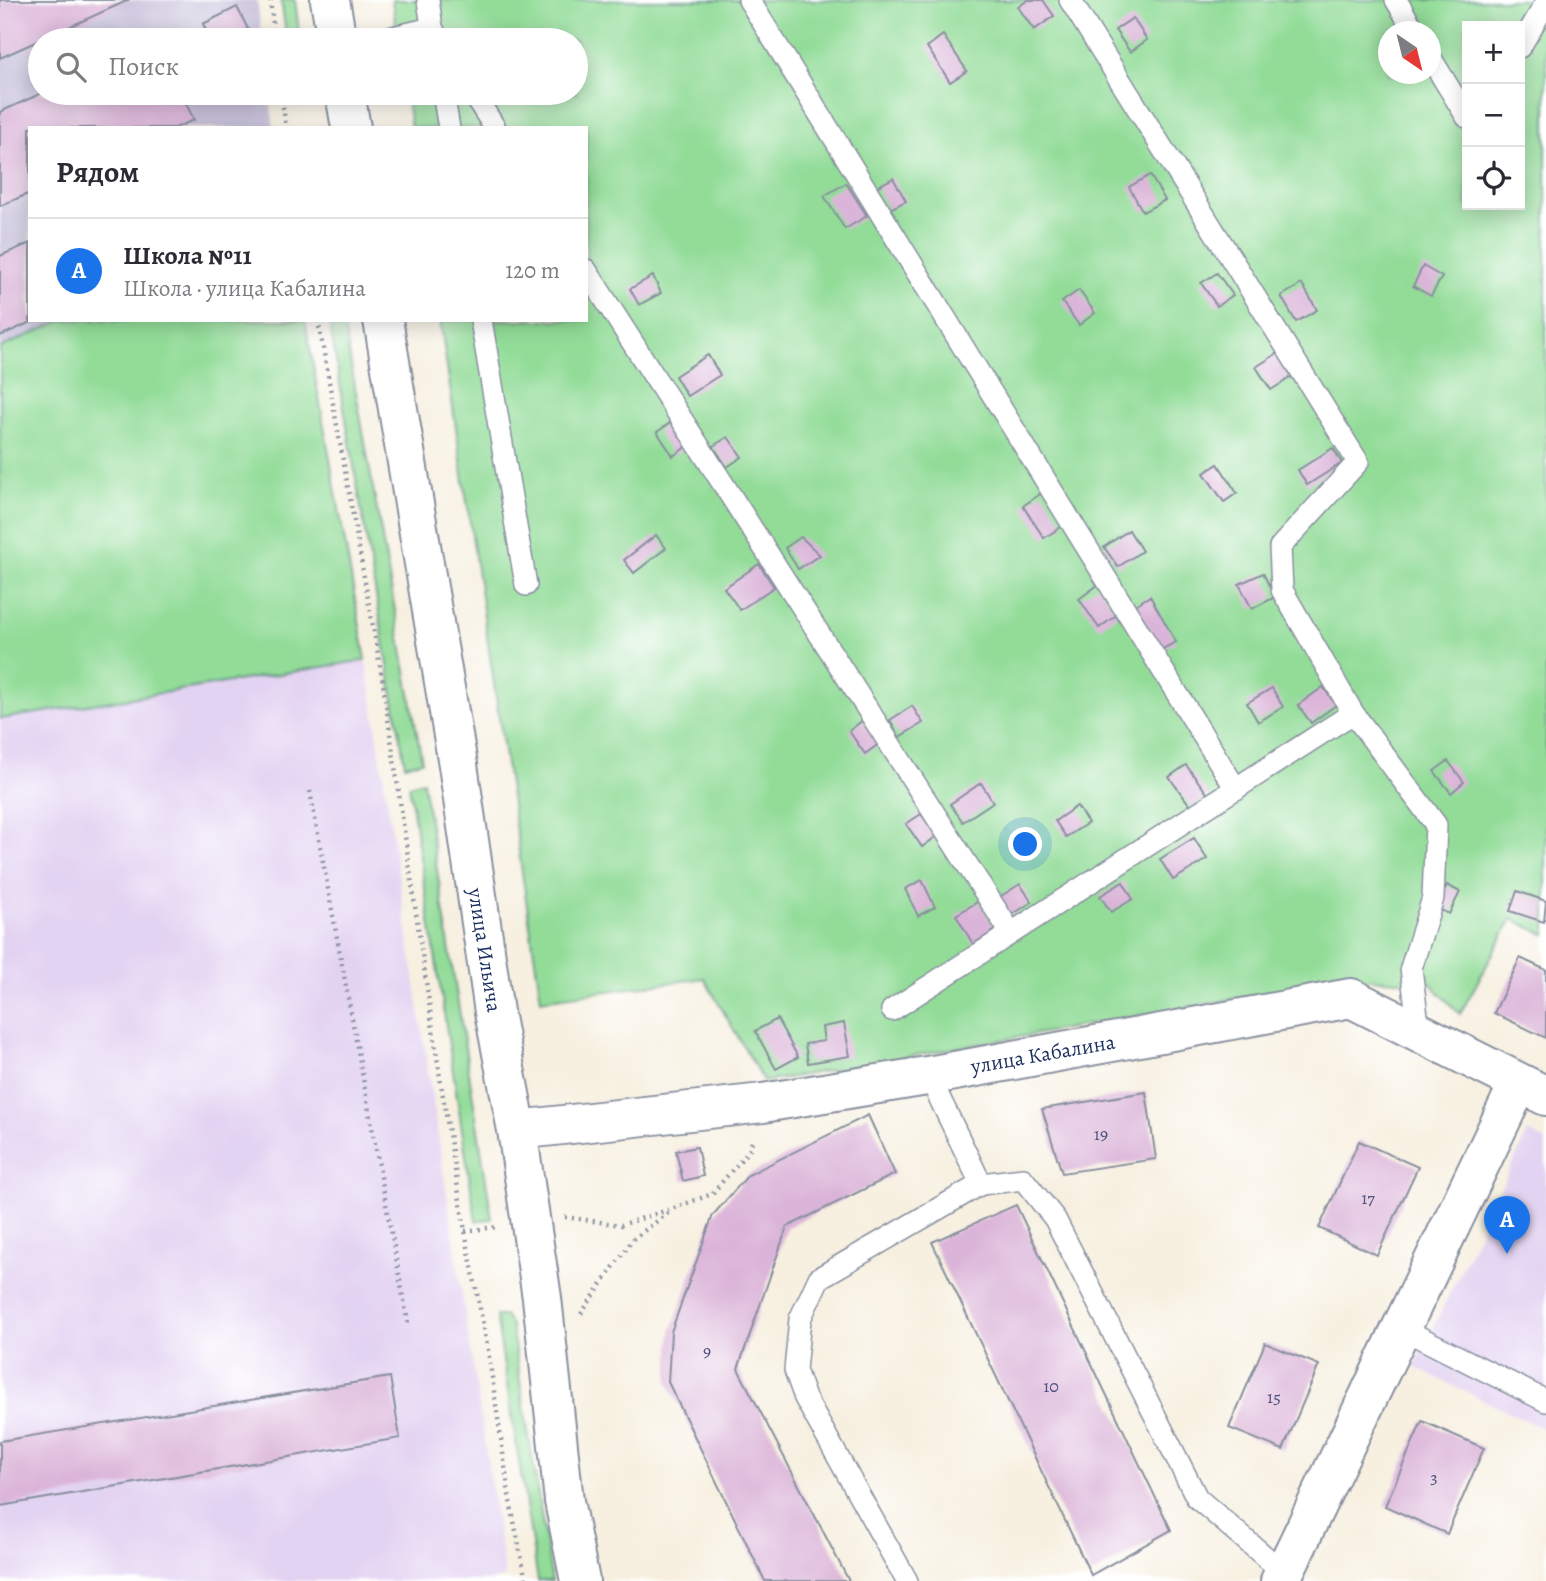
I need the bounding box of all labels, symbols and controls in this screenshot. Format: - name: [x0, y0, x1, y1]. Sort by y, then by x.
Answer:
- north arrow: [1378, 21, 1441, 84]
- map controls: [1462, 21, 1525, 210]
- button: +: [1462, 21, 1525, 84]
- search box: [28, 28, 588, 105]
- icon: search: [52, 48, 90, 86]
- text: Поиск: [108, 49, 179, 84]
- button: −: [1462, 84, 1525, 147]
- button: locate: [1462, 147, 1525, 210]
- text: Рядом: [56, 152, 139, 192]
- text: Школа №11: [123, 238, 252, 273]
- text: A: [72, 255, 86, 286]
- text: 120 m: [505, 255, 560, 286]
- text: Школа · улица Кабалина: [123, 273, 366, 304]
- your location: [1008, 827, 1042, 861]
- street label: улица Ильича: [461, 885, 509, 1014]
- street label: улица Кабалина: [968, 1027, 1118, 1081]
- house number: 19: [1094, 1122, 1108, 1146]
- house number: 17: [1361, 1186, 1375, 1210]
- pin: A: [1484, 1196, 1530, 1254]
- house number: 9: [703, 1339, 711, 1363]
- house number: 10: [1043, 1374, 1059, 1398]
- house number: 15: [1267, 1385, 1281, 1409]
- house number: 3: [1430, 1465, 1438, 1489]

